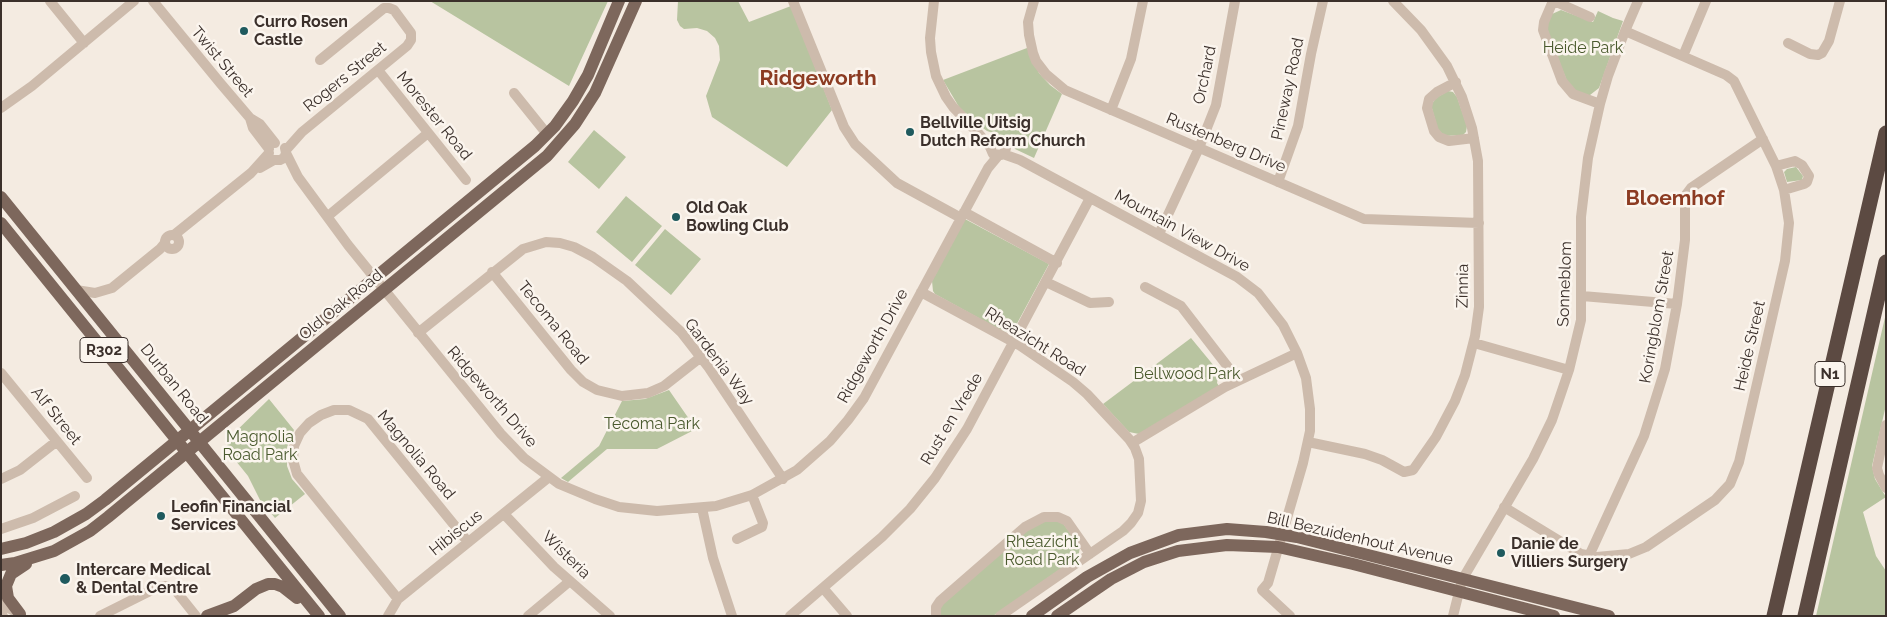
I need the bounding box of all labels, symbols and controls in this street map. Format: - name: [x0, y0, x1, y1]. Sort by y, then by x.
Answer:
- place label: Curro Rosen Castle: [254, 12, 348, 50]
- street label: Twist Street: [187, 23, 257, 101]
- marker: Curro Rosen Castle: [238, 25, 250, 37]
- street label: Pineway Road: [1268, 36, 1308, 142]
- street label: Rogers Street: [300, 38, 390, 116]
- park label: Heide Park: [1543, 38, 1623, 58]
- street label: Orchard: [1189, 44, 1221, 106]
- district label: Ridgeworth: [759, 66, 877, 92]
- street label: Morester Road: [392, 68, 476, 164]
- street label: Rustenberg Drive: [1163, 109, 1289, 177]
- place label: Bellville Uitsig Dutch Reform Church: [920, 113, 1086, 151]
- marker: Bellville Uitsig Dutch Reform Church: [904, 126, 916, 138]
- street label: Mountain View Drive: [1111, 186, 1253, 276]
- district label: Bloemhof: [1626, 186, 1724, 212]
- place label: Old Oak Bowling Club: [686, 198, 789, 236]
- marker: Old Oak Bowling Club: [670, 211, 682, 223]
- street label: Sonneblom: [1554, 241, 1576, 327]
- street label: Koringblom Street: [1636, 249, 1678, 385]
- street label: Zinnia: [1453, 264, 1473, 308]
- street label: Old Oak Road: [295, 265, 387, 345]
- street label: Tecoma Road: [514, 278, 592, 368]
- street label: Ridgeworth Drive: [834, 286, 912, 406]
- street label: Heide Street: [1730, 299, 1770, 393]
- street label: Rheazicht Road: [981, 303, 1089, 381]
- street label: Gardenia Way: [680, 315, 758, 409]
- road number: R302: [80, 338, 128, 362]
- street label: Durban Road: [136, 340, 212, 428]
- street label: Ridgeworth Drive: [443, 343, 541, 451]
- road number: N1: [1815, 362, 1845, 386]
- park label: Bellwood Park: [1134, 364, 1240, 384]
- street label: Rust en Vrede: [917, 369, 987, 469]
- street label: Alf Street: [27, 383, 85, 449]
- street label: Magnolia Road: [373, 407, 459, 503]
- park label: Tecoma Park: [604, 414, 700, 434]
- park label: Magnolia Road Park: [222, 427, 298, 465]
- place label: Leofin Financial Services: [171, 497, 291, 535]
- street label: Hibiscus: [426, 506, 486, 560]
- street label: Bill Bezuidenhout Avenue: [1265, 508, 1455, 570]
- marker: Leofin Financial Services: [155, 510, 167, 522]
- street label: Wisteria: [538, 527, 594, 583]
- park label: Rheazicht Road Park: [1004, 532, 1080, 570]
- place label: Danie de Villiers Surgery: [1511, 534, 1628, 572]
- marker: Danie de Villiers Surgery: [1495, 547, 1507, 559]
- place label: Intercare Medical & Dental Centre: [76, 560, 211, 598]
- marker: Intercare Medical & Dental Centre: [58, 572, 72, 586]

